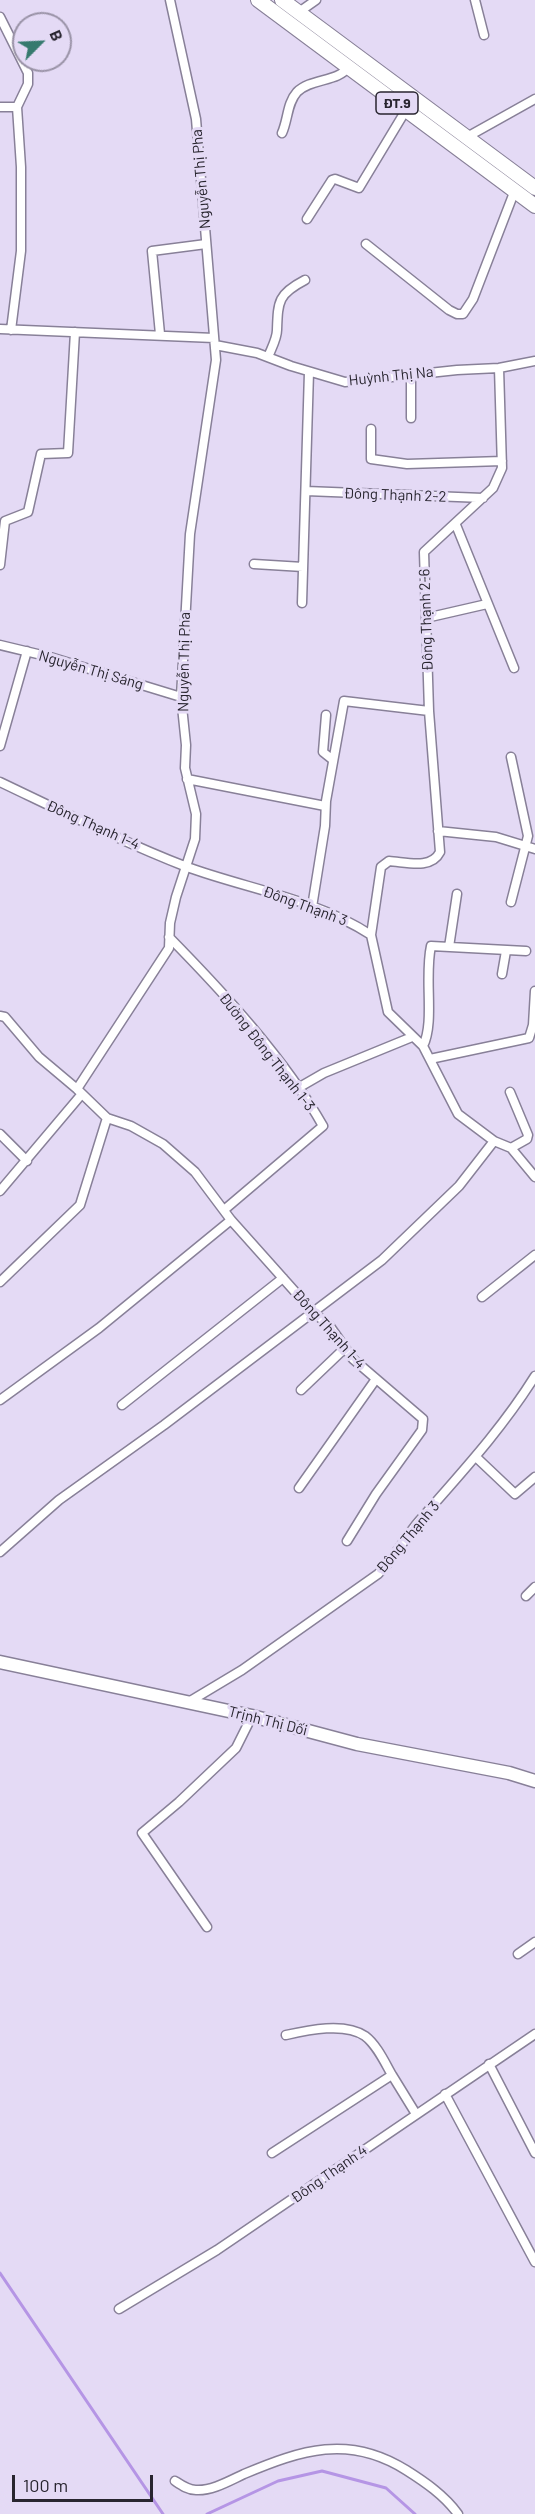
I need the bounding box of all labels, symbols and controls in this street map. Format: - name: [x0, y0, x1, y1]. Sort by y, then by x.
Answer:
- north arrow: [12, 12, 72, 72]
- text: B: [46, 27, 68, 44]
- road number: ĐT.9: [376, 92, 418, 114]
- street label: Nguyễn Thị Pha: [188, 128, 214, 230]
- street label: Huỳnh Thị Na: [348, 363, 434, 389]
- street label: Đông Thạnh 2-2: [343, 484, 447, 506]
- street label: Đông Thạnh 2-6: [415, 568, 437, 672]
- street label: Nguyễn Thị Pha: [174, 612, 194, 712]
- street label: Nguyễn Thị Sáng: [37, 646, 145, 694]
- street label: Đông Thạnh 1-4: [44, 796, 142, 854]
- street label: Đông Thạnh 3: [260, 882, 350, 930]
- street label: Đường Đông Thạnh 1-3: [215, 989, 319, 1115]
- street label: Đông Thạnh 1-4: [289, 1286, 369, 1372]
- street label: Đông Thạnh 3: [373, 1497, 443, 1577]
- street label: Trịnh Thị Dối: [227, 1702, 309, 1740]
- street label: Đông Thạnh 4: [287, 2141, 371, 2207]
- scale bar: [15, 2463, 156, 2501]
- text: 100 m: [23, 2474, 68, 2496]

